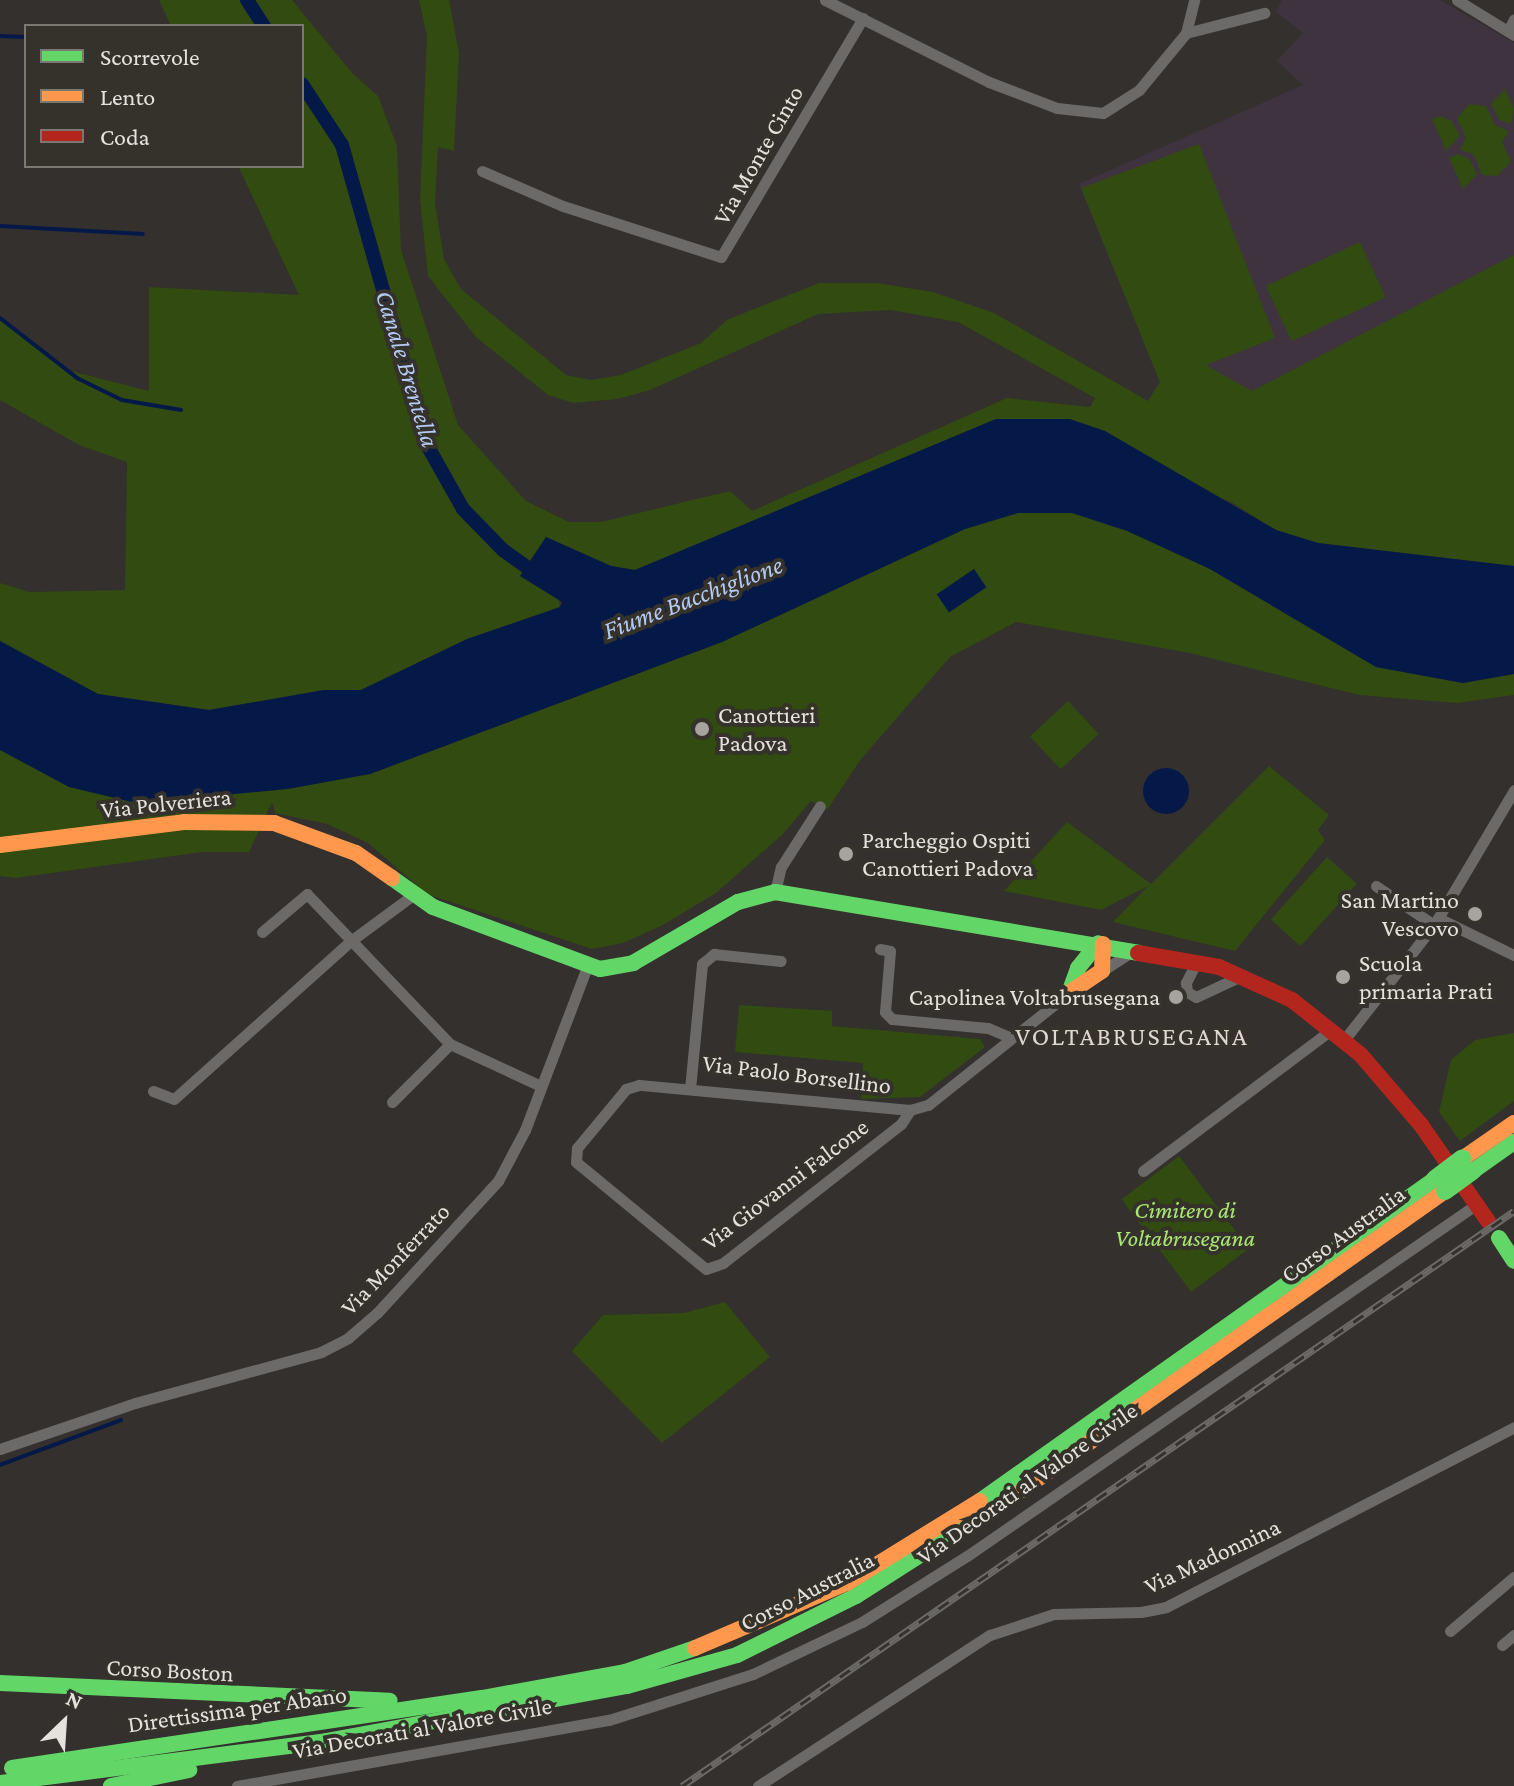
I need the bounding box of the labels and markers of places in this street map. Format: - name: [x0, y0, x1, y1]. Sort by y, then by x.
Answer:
- place label: Canottieri Padova: [718, 701, 815, 757]
- marker: Canottieri Padova: [693, 720, 711, 738]
- place label: Parcheggio Ospiti Canottieri Padova: [862, 826, 1033, 882]
- marker: Parcheggio Ospiti Canottieri Padova: [837, 845, 855, 863]
- place label: San Martino Vescovo: [1341, 886, 1459, 942]
- marker: San Martino Vescovo: [1466, 905, 1484, 923]
- place label: Scuola primaria Prati: [1359, 949, 1493, 1005]
- marker: Scuola primaria Prati: [1334, 968, 1352, 986]
- place label: Capolinea Voltabrusegana: [909, 983, 1160, 1011]
- marker: Capolinea Voltabrusegana: [1167, 988, 1185, 1006]

